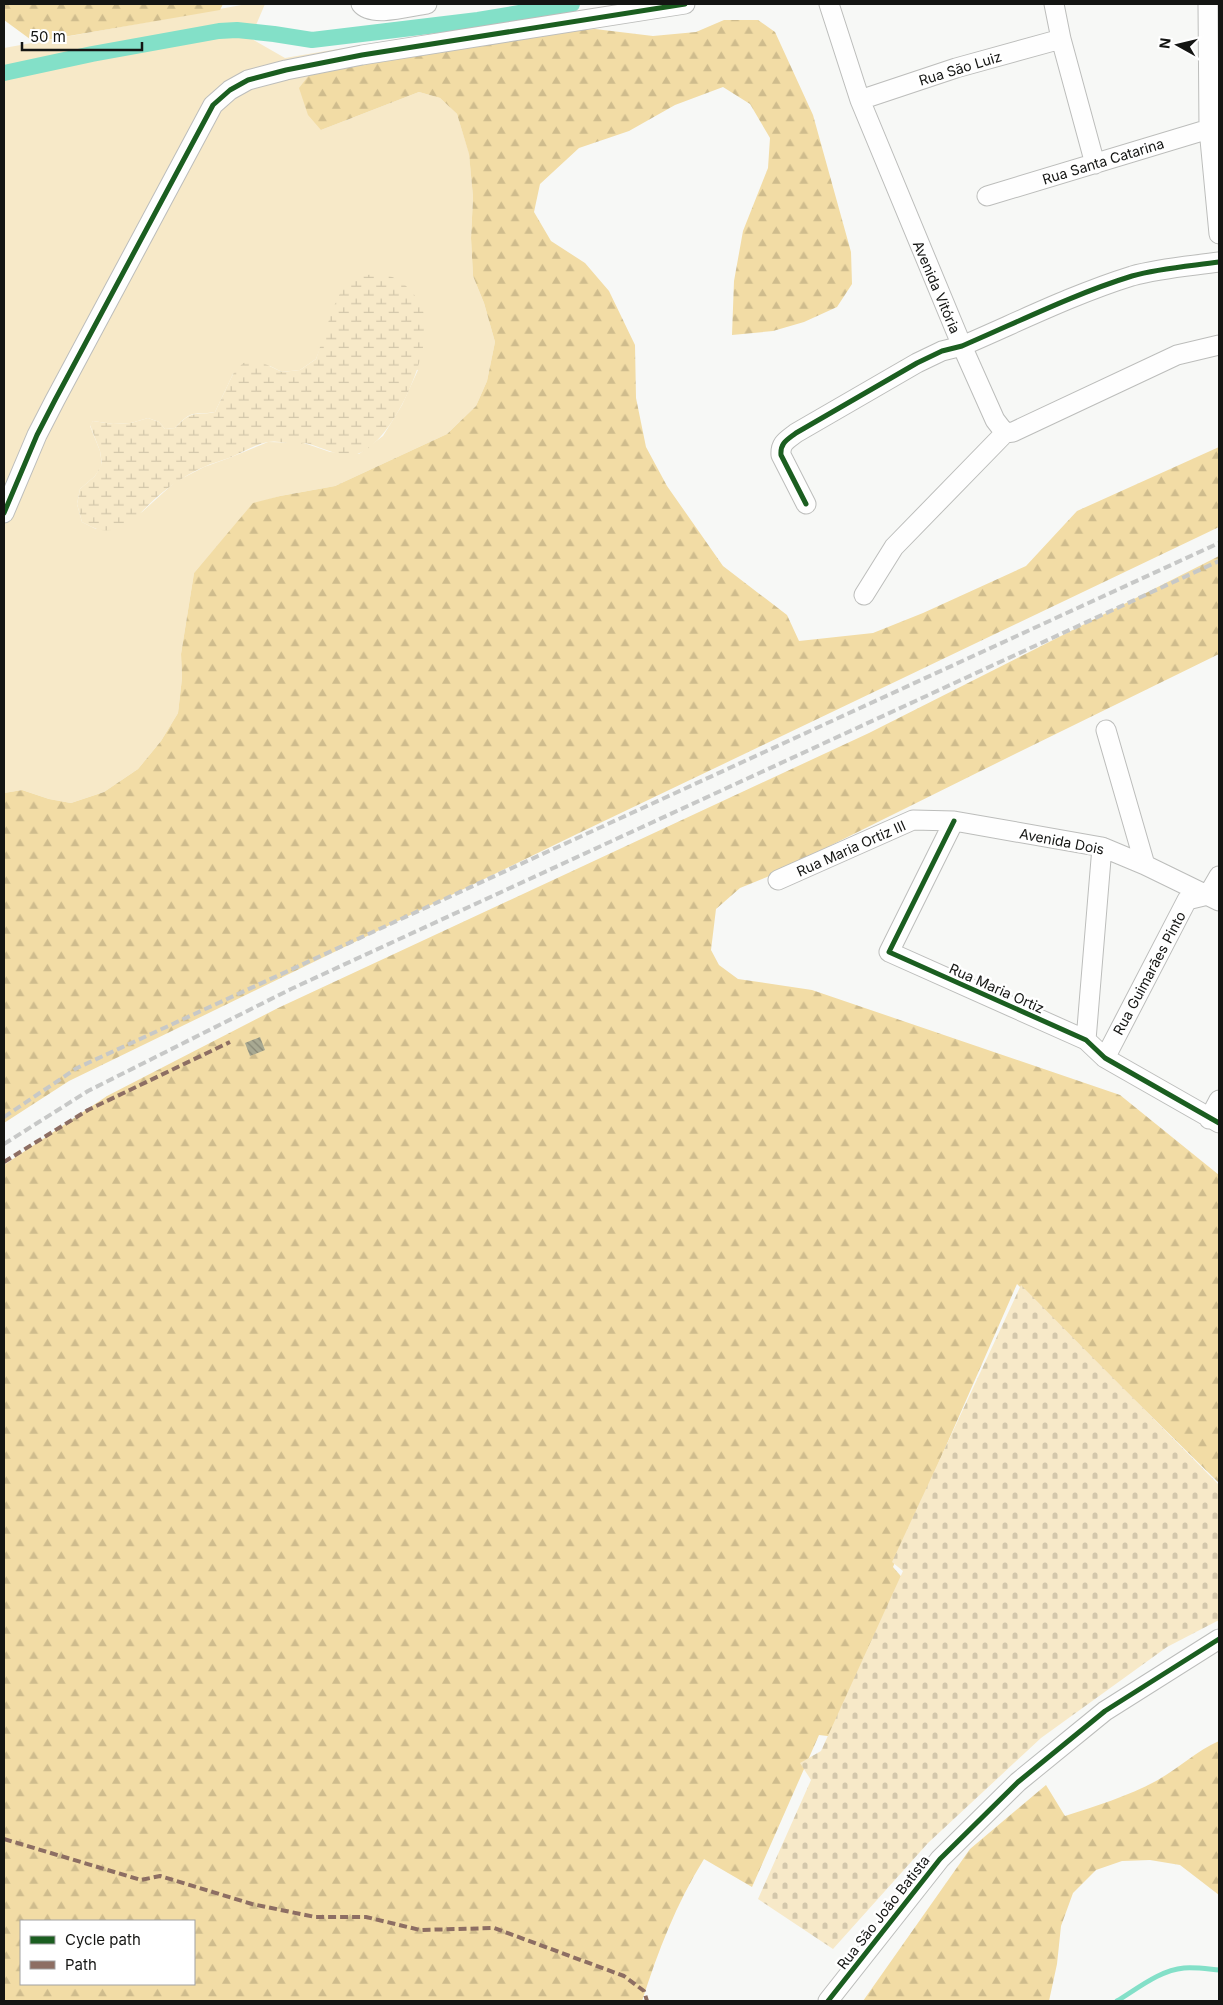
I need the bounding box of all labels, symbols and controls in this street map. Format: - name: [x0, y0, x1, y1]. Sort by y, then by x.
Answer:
- scale bar: [22, 20, 142, 52]
- north arrow: [1153, 20, 1203, 70]
- text: 50 m: [30, 27, 66, 46]
- text: N: [1155, 37, 1174, 50]
- street label: Rua São Luiz: [917, 47, 1003, 89]
- street label: Rua Santa Catarina: [1040, 134, 1166, 188]
- street label: Avenida Vitória: [910, 238, 964, 336]
- street label: Rua Maria Ortiz III: [794, 816, 908, 880]
- street label: Avenida Dois: [1018, 824, 1106, 858]
- street label: Rua Guimarães Pinto: [1109, 908, 1189, 1038]
- street label: Rua Maria Ortiz: [947, 959, 1047, 1017]
- street label: Rua São João Batista: [833, 1852, 933, 1972]
- legend: [20, 1920, 195, 1985]
- text: Cycle path: [65, 1930, 141, 1949]
- text: Path: [65, 1955, 97, 1974]

